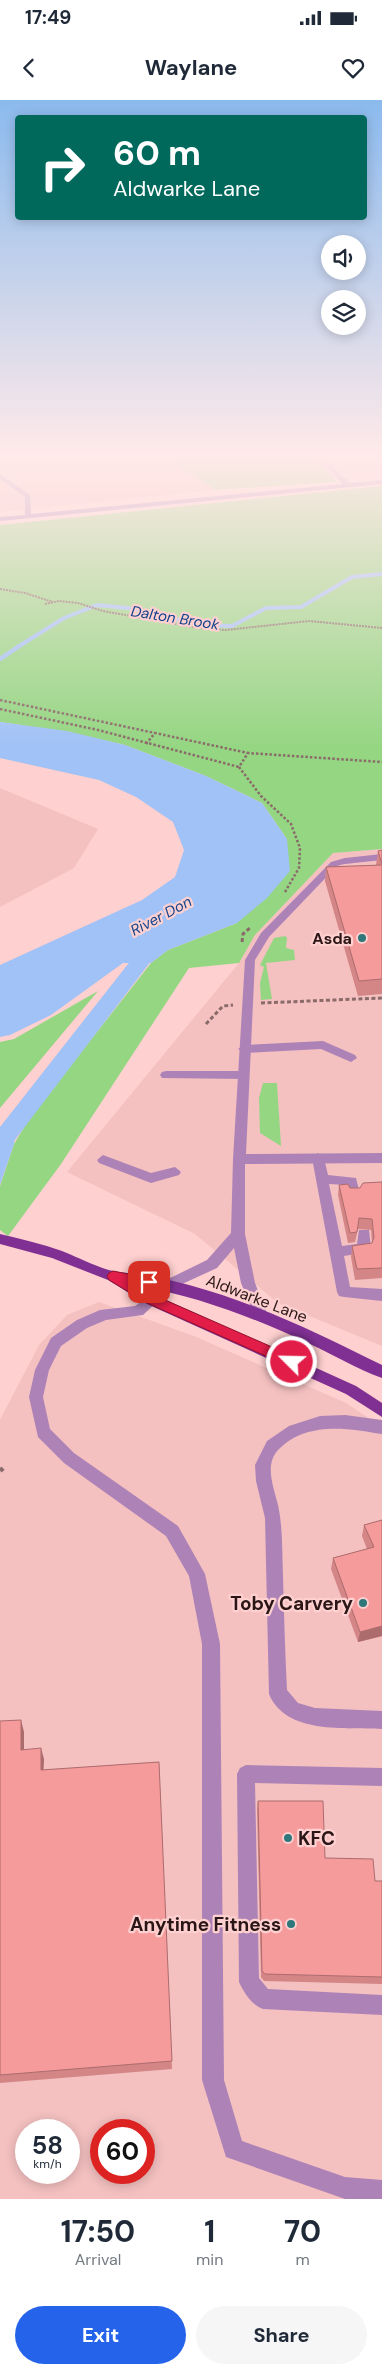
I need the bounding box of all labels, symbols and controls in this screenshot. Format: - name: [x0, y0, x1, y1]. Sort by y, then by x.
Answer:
- text: 17:49: [25, 5, 71, 30]
- text: Waylane: [145, 53, 237, 82]
- icon: back: [15, 54, 43, 82]
- icon: heart: [339, 54, 367, 82]
- text: 60 m: [113, 130, 201, 176]
- icon: right: [30, 135, 95, 200]
- text: Aldwarke Lane: [113, 174, 260, 203]
- map controls: [321, 235, 366, 335]
- button: sound: [321, 235, 366, 280]
- button: layers: [321, 290, 366, 335]
- water label: Dalton Brook: [129, 601, 221, 635]
- water label: River Don: [127, 891, 195, 940]
- place label: Asda: [312, 928, 352, 949]
- marker: Asda: [356, 932, 368, 944]
- pin: [128, 1261, 170, 1303]
- icon: arrive: [135, 1268, 163, 1296]
- street label: Aldwarke Lane: [203, 1269, 311, 1327]
- position arrow: [265, 1335, 317, 1387]
- place label: Toby Carvery: [230, 1591, 354, 1616]
- marker: Toby Carvery: [357, 1597, 369, 1609]
- place label: KFC: [298, 1826, 335, 1851]
- marker: KFC: [282, 1832, 294, 1844]
- place label: Anytime Fitness: [130, 1912, 281, 1937]
- marker: Anytime Fitness: [285, 1918, 297, 1930]
- speed limit sign: 60: [90, 2119, 155, 2184]
- text: 58: [32, 2129, 63, 2162]
- text: km/h: [33, 2156, 62, 2172]
- text: 17:50: [61, 2212, 135, 2251]
- text: 1: [204, 2212, 215, 2251]
- text: 70: [284, 2212, 321, 2251]
- text: Arrival: [75, 2249, 121, 2270]
- text: min: [196, 2249, 223, 2270]
- text: m: [296, 2249, 310, 2270]
- button: Exit: [15, 2306, 186, 2364]
- button: Share: [196, 2306, 367, 2364]

